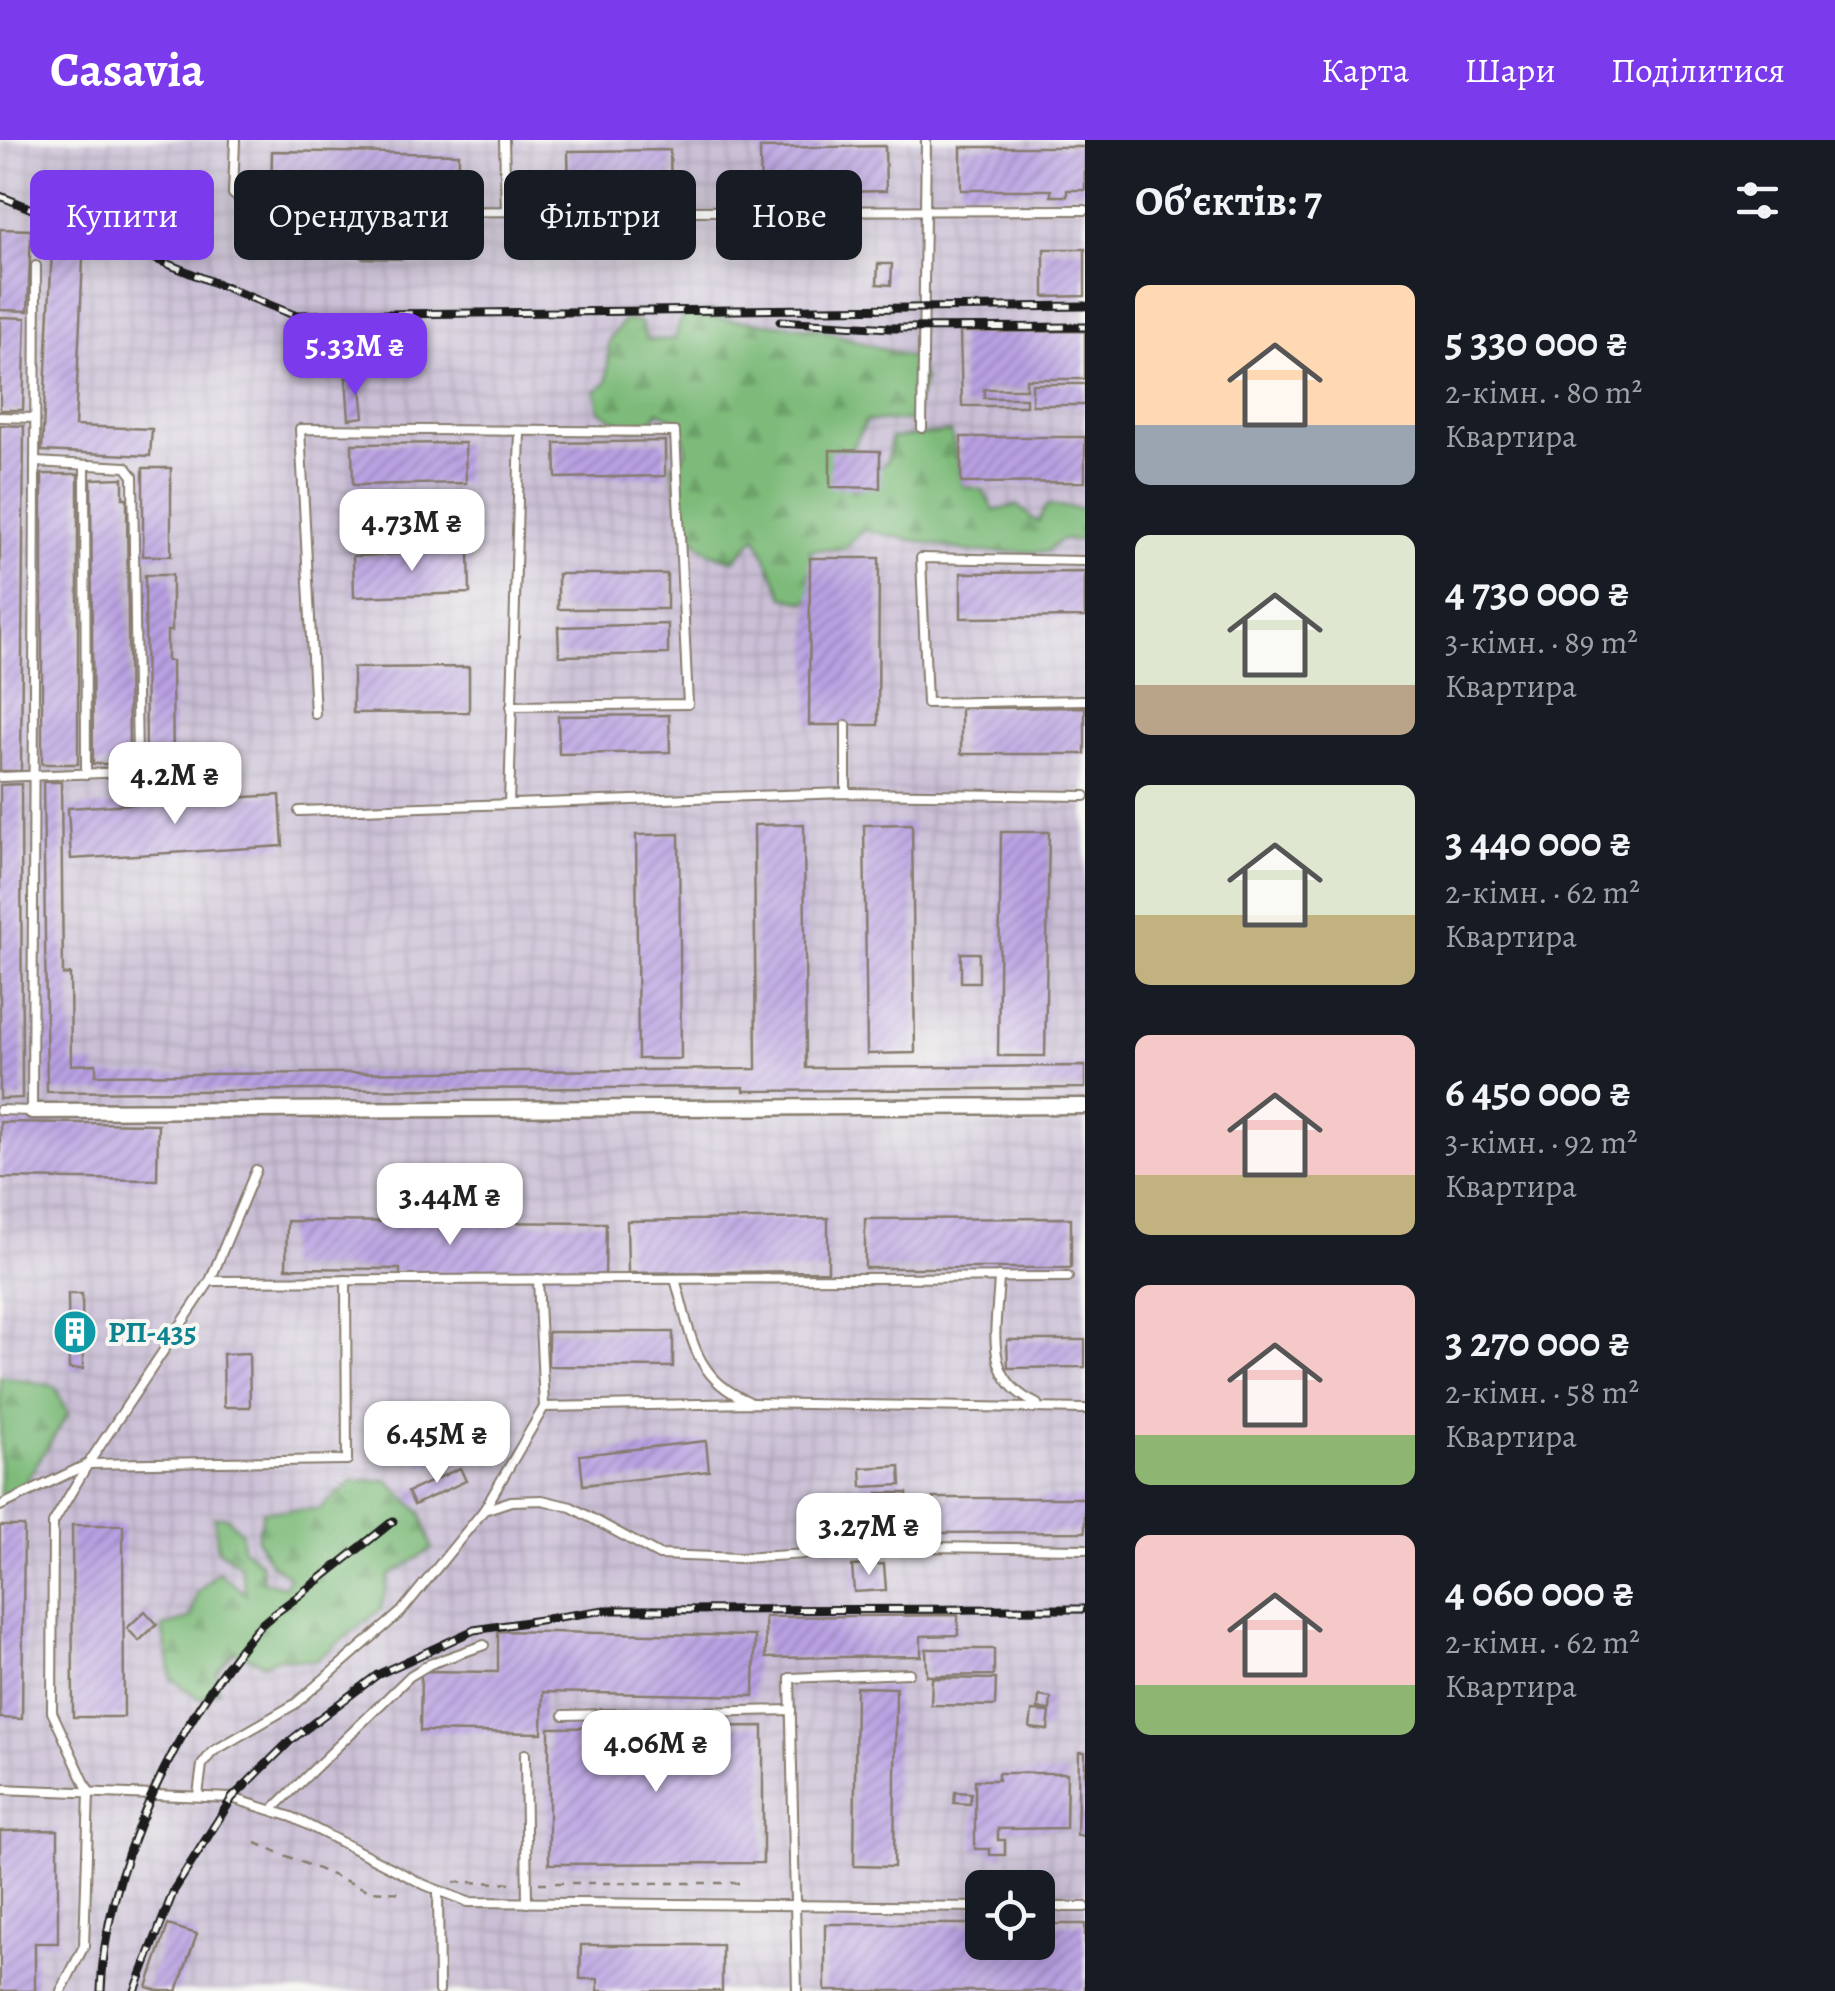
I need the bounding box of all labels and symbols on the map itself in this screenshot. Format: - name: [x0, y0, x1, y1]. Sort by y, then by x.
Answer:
- pin: 5.33M ₴: [263, 313, 447, 398]
- pin: 4.73M ₴: [320, 489, 504, 574]
- pin: 4.2M ₴: [94, 742, 256, 827]
- pin: 3.44M ₴: [358, 1163, 542, 1248]
- building icon: РП-435: [52, 1309, 98, 1355]
- place label: РП-435: [108, 1312, 197, 1352]
- pin: 6.45M ₴: [345, 1401, 529, 1486]
- pin: 3.27M ₴: [777, 1493, 961, 1578]
- pin: 4.06M ₴: [564, 1710, 748, 1795]

